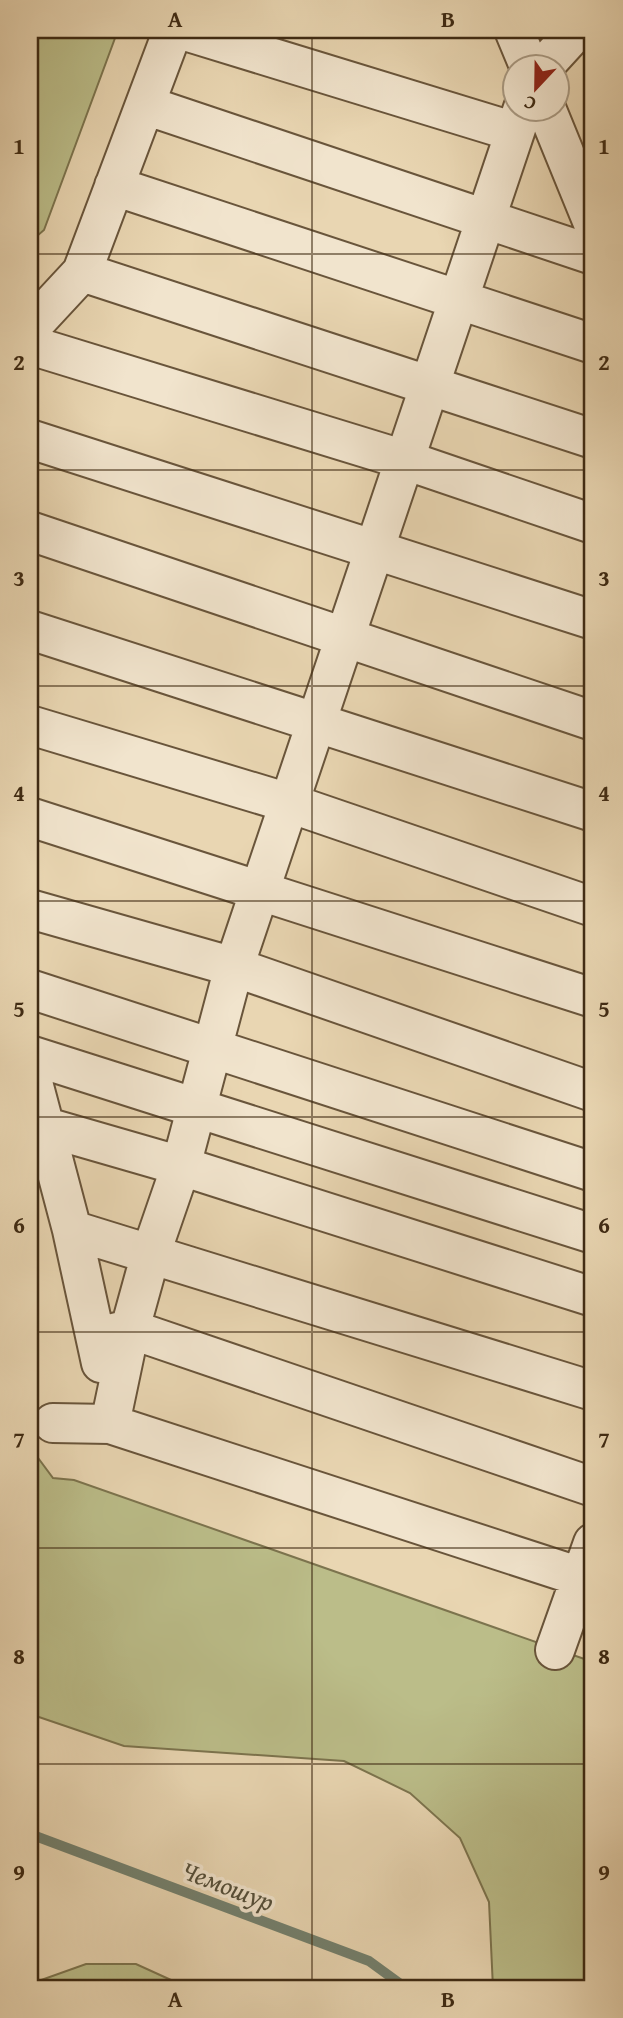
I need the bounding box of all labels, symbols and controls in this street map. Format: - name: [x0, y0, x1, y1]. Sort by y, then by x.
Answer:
- text: A: [168, 2, 183, 35]
- text: B: [441, 2, 455, 35]
- north arrow: [500, 52, 570, 122]
- text: С: [519, 89, 540, 119]
- text: 1: [13, 129, 25, 162]
- text: 1: [598, 129, 610, 162]
- text: 2: [13, 345, 25, 378]
- text: 2: [598, 345, 610, 378]
- text: 3: [13, 561, 25, 594]
- text: 3: [598, 561, 610, 594]
- text: 4: [13, 776, 25, 809]
- text: 4: [598, 776, 610, 809]
- text: 5: [13, 992, 25, 1025]
- text: 5: [598, 992, 610, 1025]
- text: 6: [13, 1208, 25, 1241]
- text: 6: [598, 1208, 610, 1241]
- text: 7: [13, 1423, 25, 1456]
- text: 7: [598, 1423, 610, 1456]
- text: 8: [13, 1639, 25, 1672]
- text: 8: [598, 1639, 610, 1672]
- water label: Чемошур: [176, 1850, 280, 1921]
- text: 9: [13, 1855, 25, 1888]
- text: 9: [598, 1855, 610, 1888]
- text: A: [168, 1982, 183, 2015]
- text: B: [441, 1982, 455, 2015]

